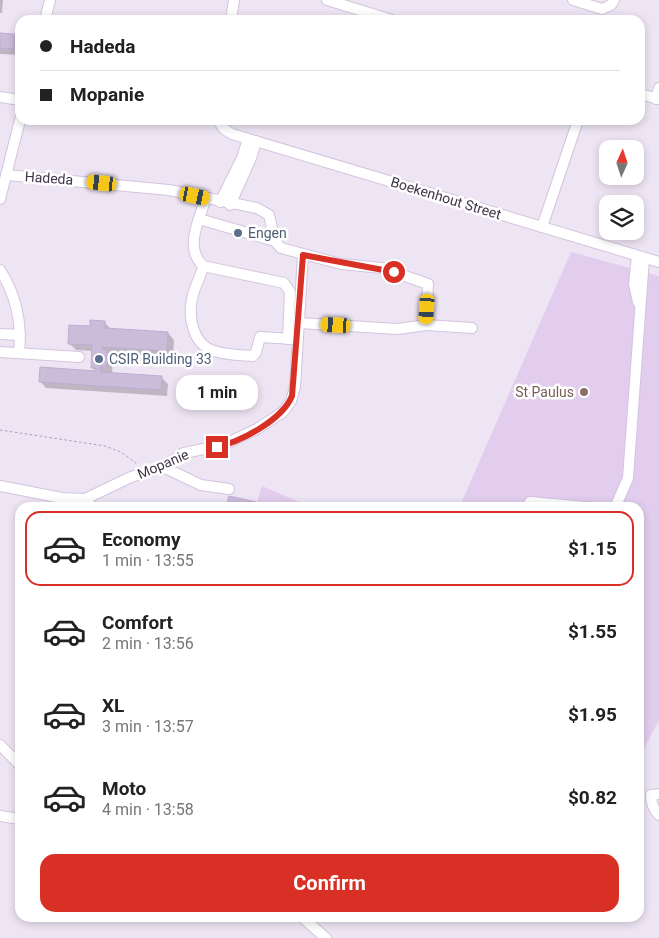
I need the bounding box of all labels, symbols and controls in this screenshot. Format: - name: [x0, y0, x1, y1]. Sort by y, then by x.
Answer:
- text: Hadeda: [70, 35, 135, 58]
- text: Mopanie: [70, 83, 144, 106]
- north arrow: [599, 140, 644, 185]
- map controls: [599, 140, 644, 240]
- street label: Hadeda: [24, 168, 74, 188]
- car: [86, 174, 117, 192]
- street label: Boekenhout Street: [389, 174, 504, 223]
- car: [178, 186, 211, 206]
- button: layers: [599, 195, 644, 240]
- place label: Engen: [248, 225, 287, 241]
- marker: Engen: [232, 227, 244, 239]
- route start: [383, 261, 405, 283]
- car: [418, 294, 435, 324]
- car: [320, 317, 351, 333]
- place label: CSIR Building 33: [109, 351, 212, 367]
- marker: CSIR Building 33: [93, 353, 105, 365]
- callout: 1 min: [176, 374, 258, 410]
- text: 1 min: [197, 383, 237, 402]
- place label: St Paulus: [515, 384, 574, 400]
- marker: St Paulus: [578, 386, 590, 398]
- route end: [206, 436, 228, 458]
- street label: Mopanie: [135, 446, 191, 482]
- icon: car: [42, 526, 87, 571]
- text: Economy: [102, 528, 181, 551]
- text: $1.15: [568, 537, 617, 560]
- text: 1 min · 13:55: [102, 551, 194, 570]
- icon: car: [42, 609, 87, 654]
- text: Comfort: [102, 611, 173, 634]
- text: $1.55: [568, 620, 617, 643]
- text: 2 min · 13:56: [102, 634, 194, 653]
- icon: car: [42, 692, 87, 737]
- text: XL: [102, 694, 124, 717]
- text: $1.95: [568, 703, 617, 726]
- text: 3 min · 13:57: [102, 717, 194, 736]
- icon: car: [42, 775, 87, 820]
- text: Moto: [102, 777, 146, 800]
- text: $0.82: [568, 786, 617, 809]
- text: 4 min · 13:58: [102, 800, 194, 819]
- button: Confirm: [40, 854, 619, 912]

